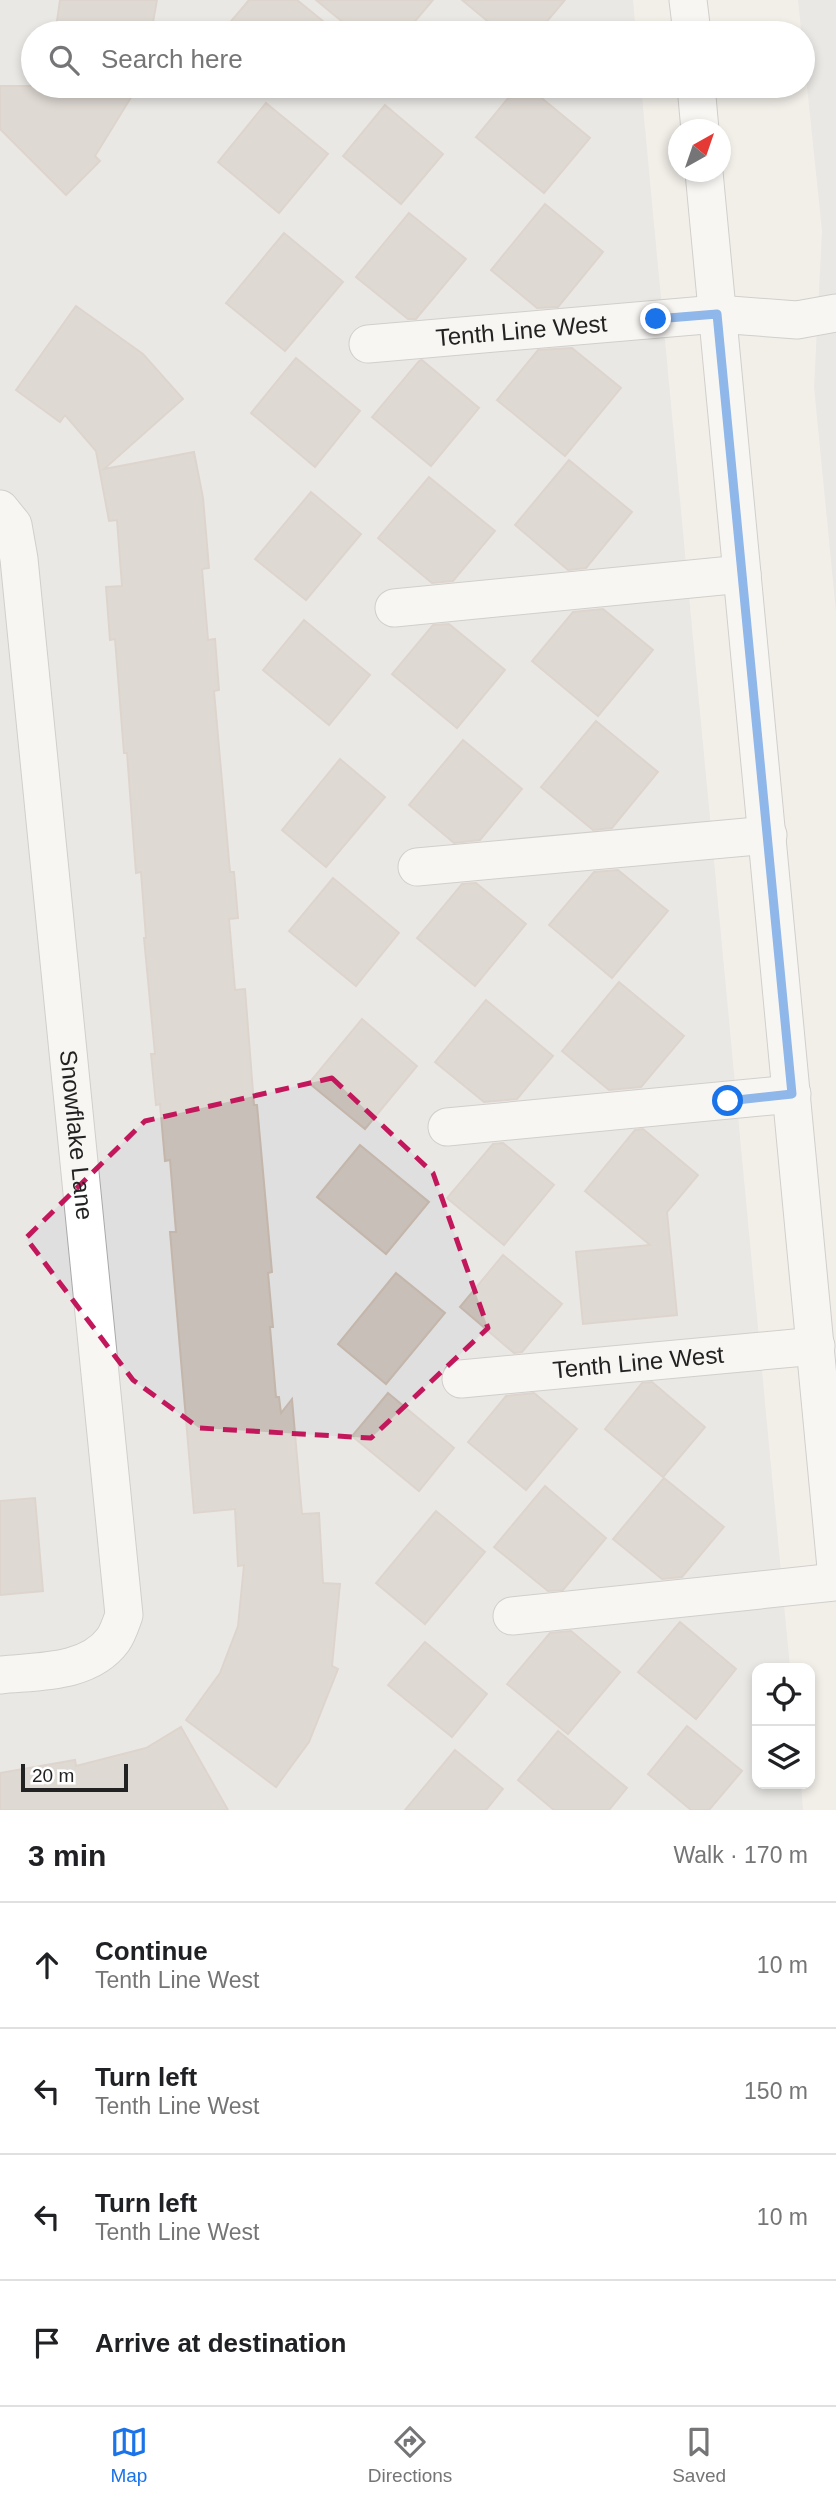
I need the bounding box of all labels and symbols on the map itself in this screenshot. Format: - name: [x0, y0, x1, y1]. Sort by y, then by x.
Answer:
- north arrow: [668, 119, 731, 182]
- route end: [640, 303, 671, 334]
- street label: Tenth Line West: [435, 309, 608, 351]
- street label: Snowflake Lane: [55, 1049, 99, 1221]
- route start: [712, 1085, 743, 1116]
- street label: Tenth Line West: [551, 1341, 725, 1383]
- scale bar: [21, 1761, 128, 1793]

